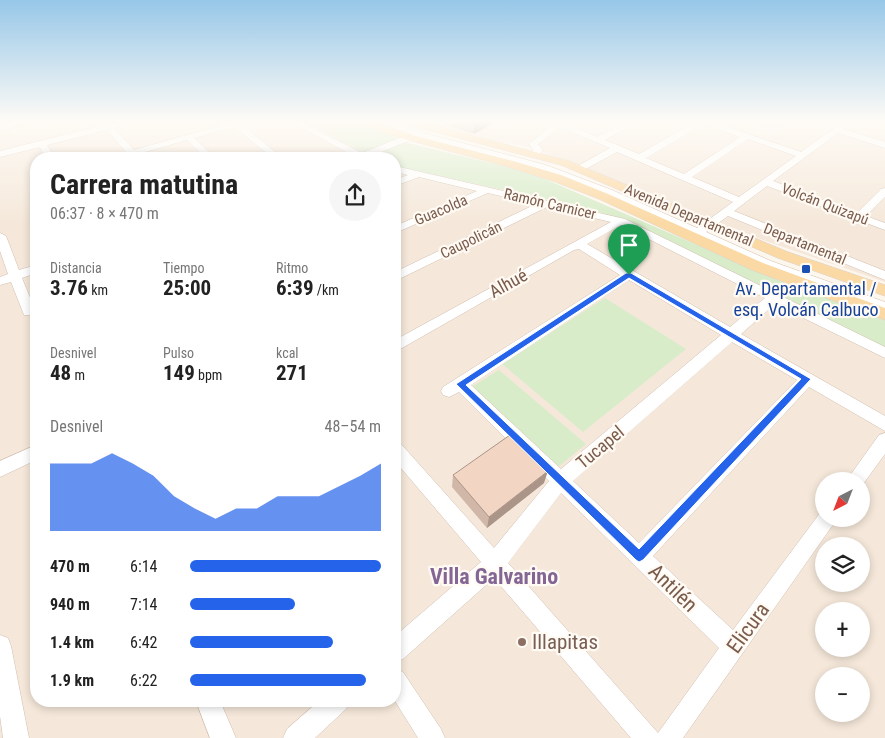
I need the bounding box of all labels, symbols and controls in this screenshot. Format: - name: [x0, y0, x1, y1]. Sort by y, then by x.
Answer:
- text: Carrera matutina: [50, 168, 238, 201]
- button: share: [329, 169, 381, 221]
- street label: Volcán Quizapú: [779, 179, 871, 229]
- street label: Avenida Departamental: [622, 180, 756, 250]
- street label: Ramón Carnicer: [502, 185, 598, 223]
- street label: Guacolda: [412, 191, 470, 229]
- text: 06:37 · 8 × 470 m: [50, 204, 159, 223]
- street label: Caupolicán: [437, 217, 505, 263]
- street label: Departamental: [761, 219, 849, 269]
- pin: [608, 224, 650, 275]
- icon: arrive: [615, 231, 643, 259]
- text: Distancia: [50, 260, 102, 276]
- text: Tiempo: [163, 260, 205, 276]
- text: Ritmo: [276, 260, 308, 276]
- marker: Av. Departamental / esq. Volcán Calbuco: [800, 263, 812, 275]
- street label: Alhué: [485, 264, 531, 302]
- text: 3.76: [50, 276, 88, 300]
- text: 25:00: [163, 276, 211, 300]
- text: 6:39: [276, 276, 314, 300]
- place label: Av. Departamental / esq. Volcán Calbuco: [733, 278, 879, 320]
- text: km: [88, 282, 108, 298]
- text: /km: [314, 282, 339, 298]
- text: Desnivel: [50, 345, 97, 361]
- text: Pulso: [163, 345, 194, 361]
- text: kcal: [276, 345, 299, 361]
- text: 48: [50, 361, 71, 385]
- text: 149: [163, 361, 195, 385]
- text: 271: [276, 361, 308, 385]
- text: m: [71, 367, 85, 383]
- text: bpm: [195, 367, 222, 383]
- text: Desnivel: [50, 417, 103, 436]
- text: 48–54 m: [325, 417, 381, 436]
- street label: Tucapel: [572, 421, 628, 473]
- north arrow: [815, 472, 870, 528]
- map controls: [815, 472, 870, 722]
- button: layers: [815, 537, 870, 592]
- text: 470 m: [50, 557, 90, 576]
- text: 6:14: [130, 557, 157, 576]
- street label: Antilén: [644, 559, 702, 617]
- district label: Villa Galvarino: [430, 564, 558, 589]
- text: 940 m: [50, 595, 90, 614]
- text: 7:14: [130, 595, 157, 614]
- street label: Elicura: [722, 598, 774, 658]
- button: +: [815, 602, 870, 657]
- place label: Illapitas: [532, 630, 598, 654]
- text: 1.4 km: [50, 633, 94, 652]
- text: 6:42: [130, 633, 157, 652]
- marker: Illapitas: [516, 636, 528, 648]
- button: −: [815, 667, 870, 722]
- text: 1.9 km: [50, 671, 94, 690]
- text: 6:22: [130, 671, 157, 690]

